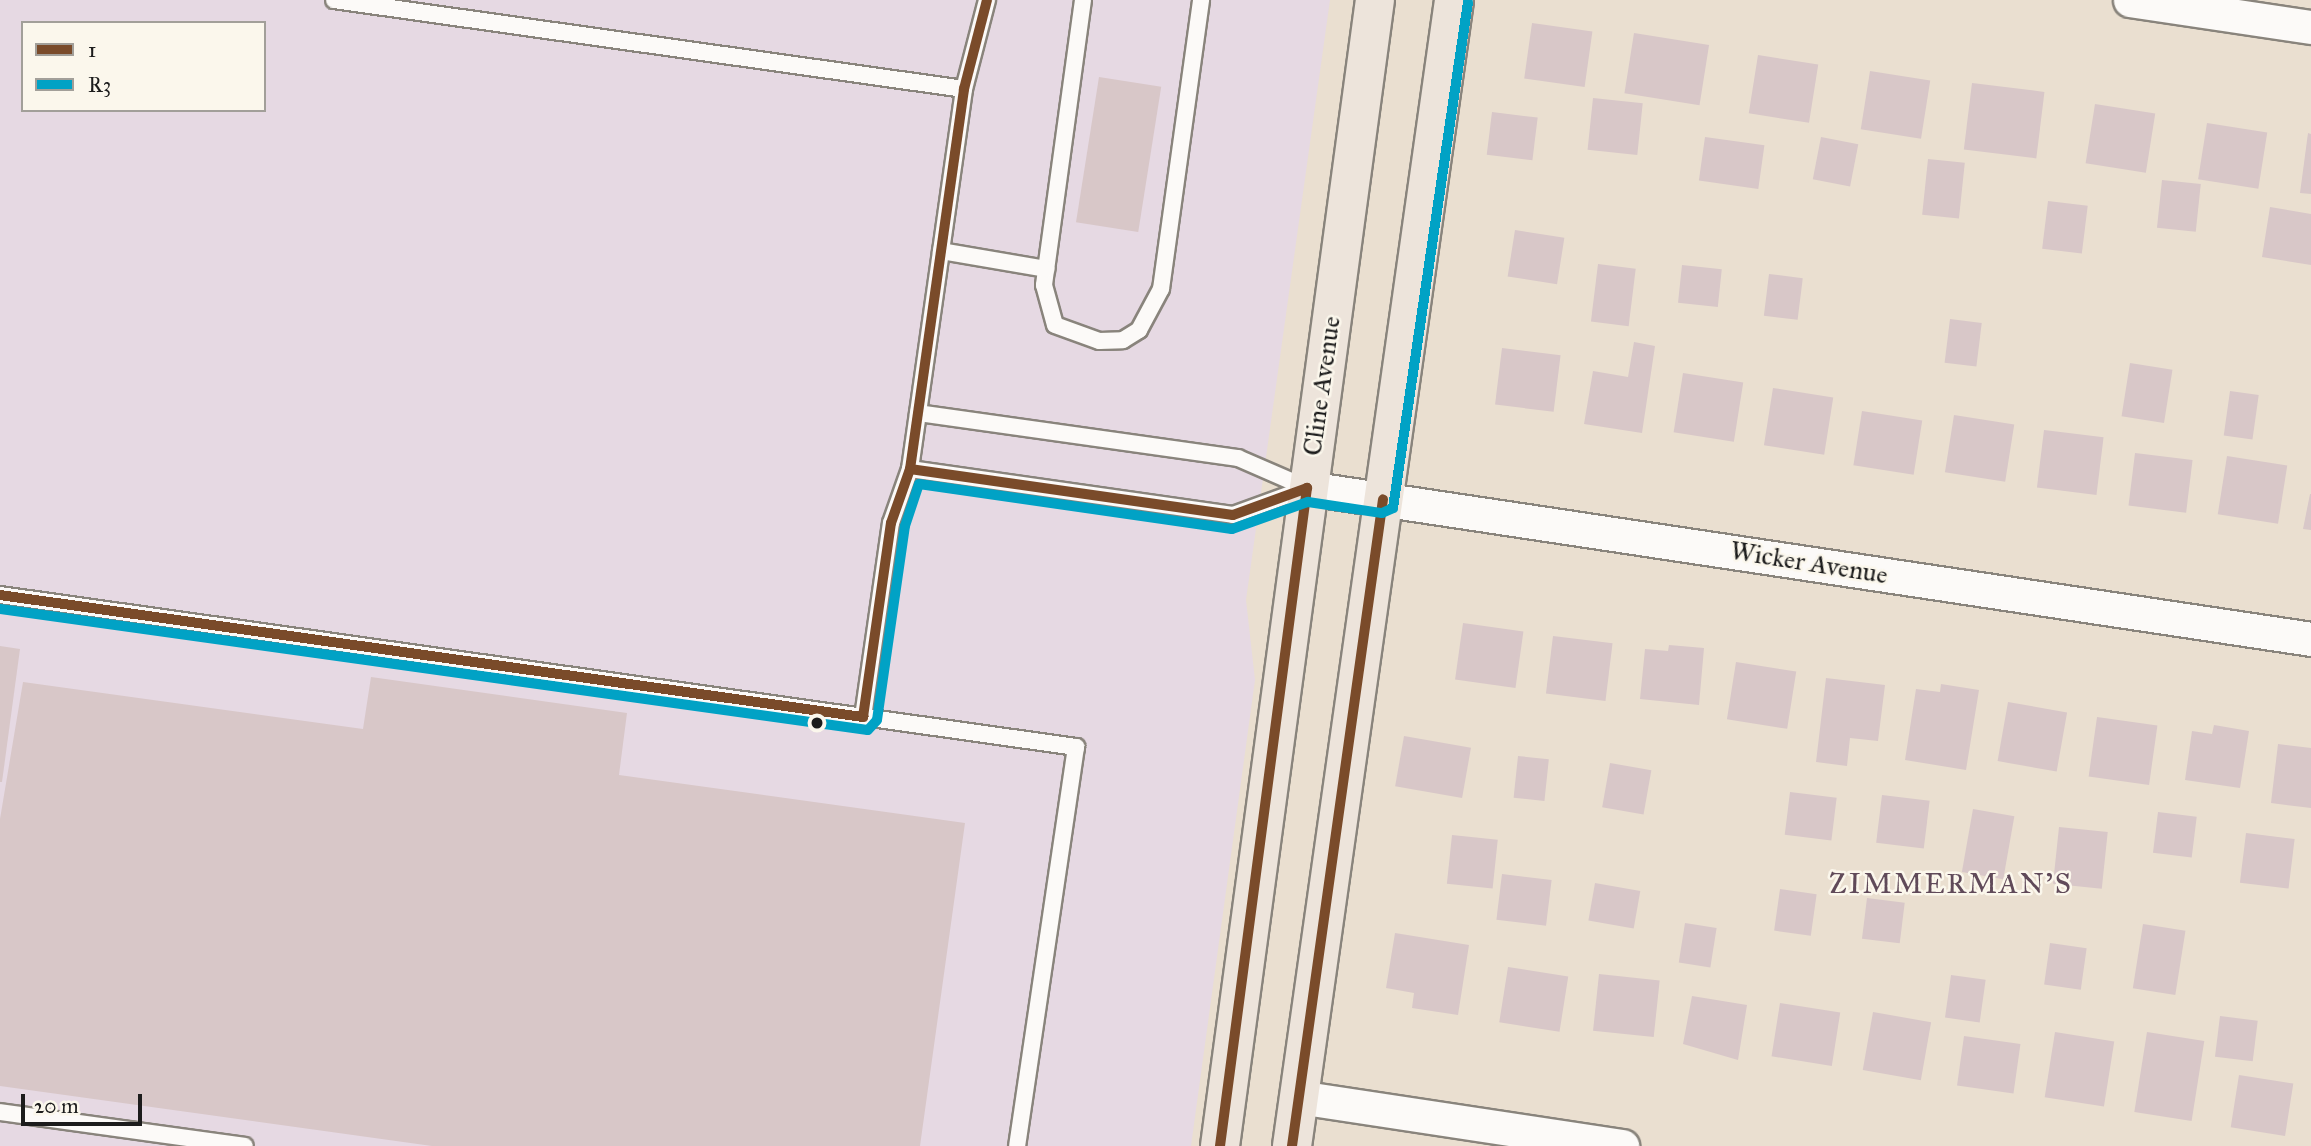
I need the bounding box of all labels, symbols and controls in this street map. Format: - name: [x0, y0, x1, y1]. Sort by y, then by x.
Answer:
- legend: [21, 21, 266, 112]
- text: 1: [88, 37, 96, 63]
- text: R3: [88, 72, 111, 98]
- street label: Cline Avenue: [1297, 314, 1347, 458]
- street label: Wicker Avenue: [1728, 535, 1890, 591]
- unlabelled marker: [810, 716, 824, 730]
- district label: ZIMMERMAN'S: [1831, 867, 2071, 901]
- scale bar: [24, 1080, 145, 1124]
- text: 20 m: [34, 1093, 79, 1119]

